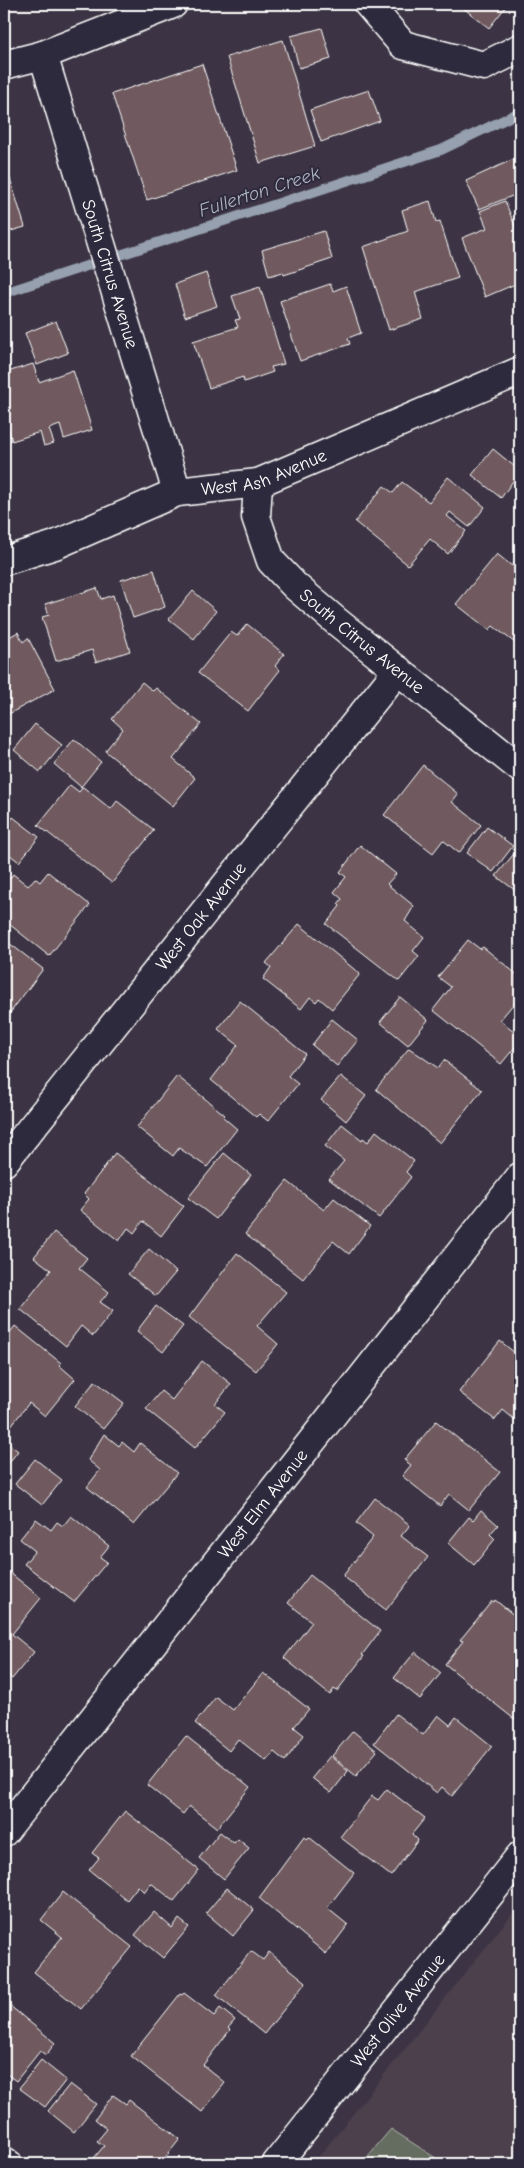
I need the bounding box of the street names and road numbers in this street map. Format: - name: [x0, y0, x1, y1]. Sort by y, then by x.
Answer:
- street label: South Citrus Avenue: [77, 197, 142, 351]
- street label: West Ash Avenue: [200, 445, 330, 500]
- street label: South Citrus Avenue: [295, 585, 428, 698]
- street label: West Oak Avenue: [152, 858, 251, 975]
- street label: West Elm Avenue: [214, 1445, 312, 1563]
- street label: West Olive Avenue: [347, 1950, 449, 2072]

